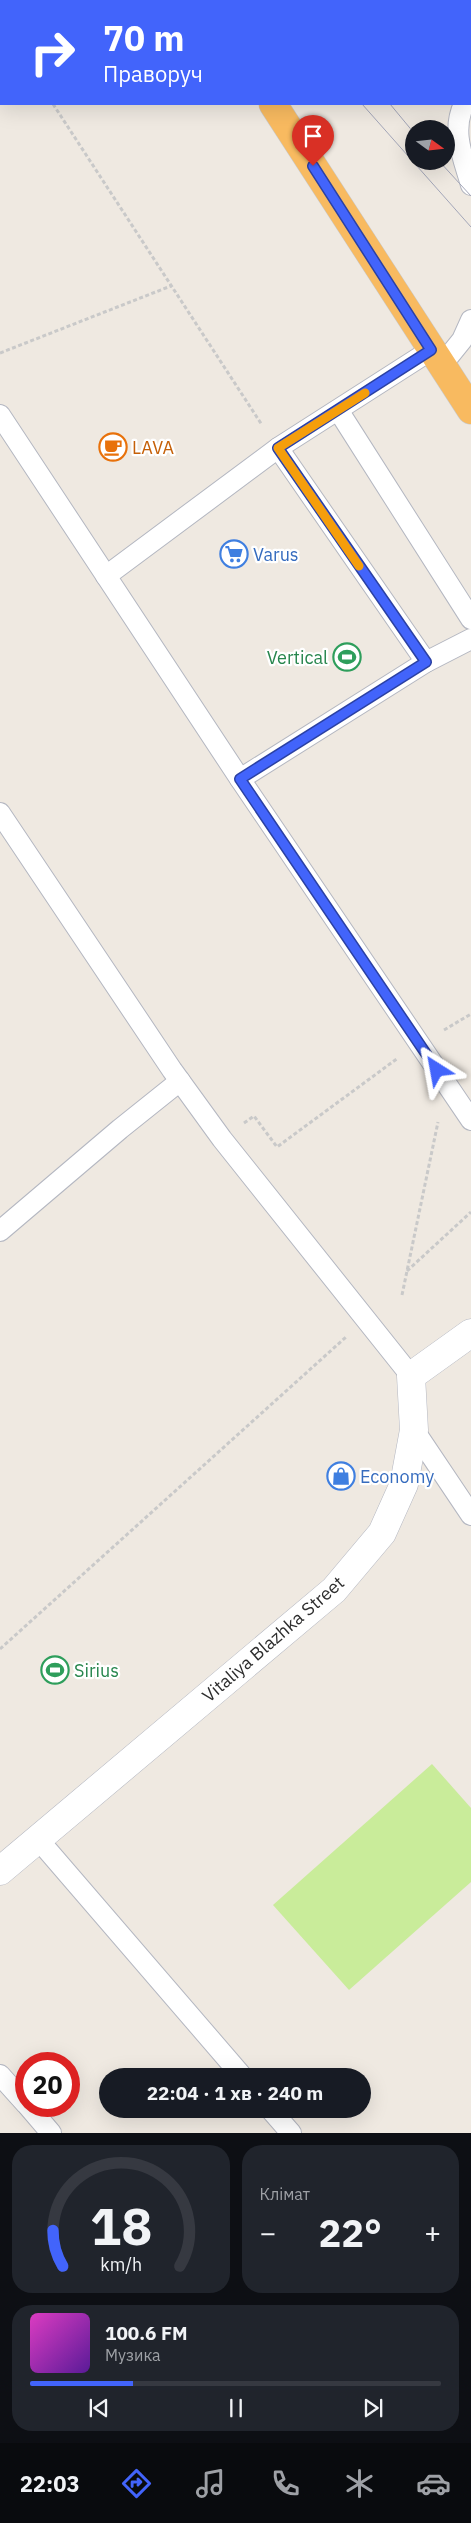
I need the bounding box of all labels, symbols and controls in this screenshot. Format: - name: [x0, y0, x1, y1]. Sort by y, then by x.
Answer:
- text: 70 m: [103, 15, 185, 61]
- icon: right: [20, 20, 85, 85]
- text: Праворуч: [103, 59, 203, 88]
- pin: [292, 115, 334, 166]
- north arrow: [405, 120, 455, 170]
- map controls: [405, 120, 455, 170]
- icon: arrive: [299, 122, 327, 150]
- cafe icon: LAVA: [98, 432, 128, 462]
- place label: LAVA: [132, 436, 174, 459]
- supermarket icon: Varus: [219, 539, 249, 569]
- place label: Varus: [253, 543, 299, 566]
- sports icon: Vertical: [332, 642, 362, 672]
- place label: Vertical: [267, 646, 328, 669]
- position arrow: [410, 1043, 462, 1095]
- shop icon: Economy: [326, 1461, 356, 1491]
- place label: Economy: [360, 1465, 434, 1488]
- street label: Vitaliya Blazhka Street: [197, 1571, 349, 1707]
- sports icon: Sirius: [40, 1655, 70, 1685]
- place label: Sirius: [74, 1659, 119, 1682]
- speed limit sign: 20: [15, 2052, 80, 2117]
- text: 22:04 · 1 хв · 240 m: [147, 2081, 323, 2105]
- text: Клімат: [260, 2184, 310, 2204]
- text: 18: [90, 2192, 152, 2259]
- text: 22°: [319, 2208, 382, 2257]
- text: −: [260, 2214, 276, 2251]
- text: +: [424, 2214, 441, 2251]
- text: km/h: [100, 2253, 142, 2276]
- text: 100.6 FM: [105, 2321, 188, 2345]
- text: Музика: [105, 2345, 161, 2365]
- icon: previous: [85, 2394, 113, 2422]
- icon: pause: [222, 2394, 250, 2422]
- icon: next: [359, 2394, 387, 2422]
- icon: directions: [119, 2466, 154, 2501]
- icon: music: [193, 2466, 228, 2501]
- icon: phone: [268, 2466, 303, 2501]
- icon: climate: [342, 2466, 377, 2501]
- icon: car: [416, 2466, 451, 2501]
- text: 22:03: [20, 2469, 80, 2498]

